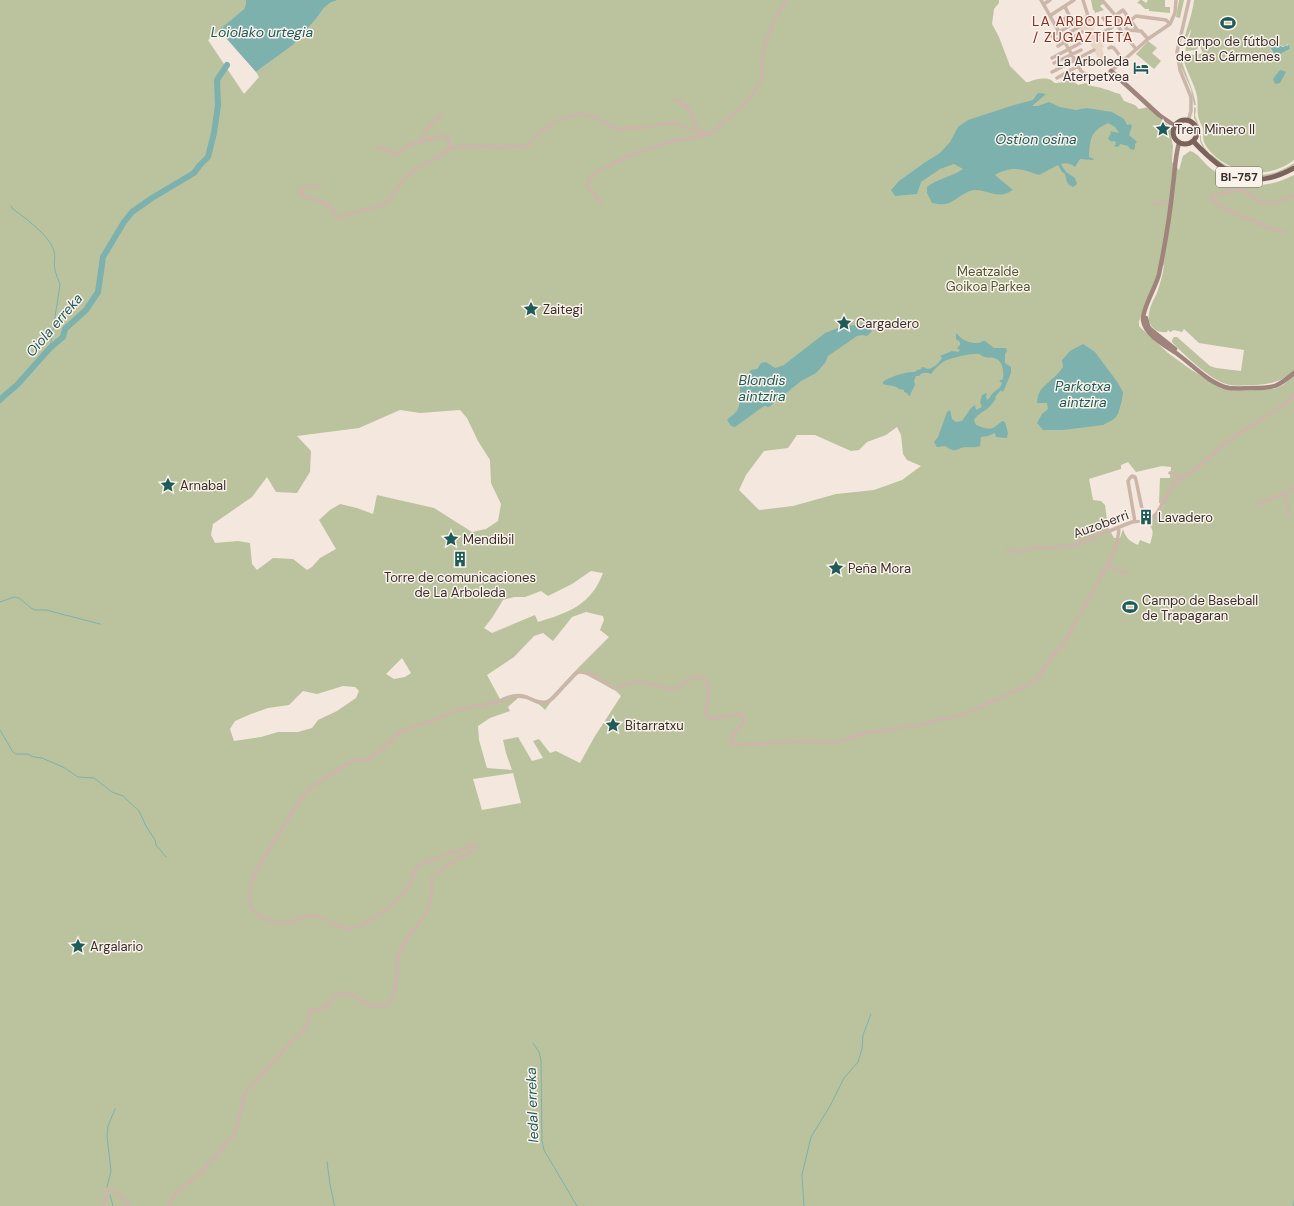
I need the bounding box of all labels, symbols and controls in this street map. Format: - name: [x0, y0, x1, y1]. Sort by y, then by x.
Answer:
- district label: LA ARBOLEDA / ZUGAZTIETA: [1032, 12, 1134, 46]
- sports icon: Campo de fútbol de Las Cármenes: [1219, 14, 1237, 32]
- water label: Loiolako urtegia: [211, 23, 313, 41]
- place label: Campo de fútbol de Las Cármenes: [1176, 33, 1280, 65]
- place label: La Arboleda Aterpetxea: [1057, 53, 1129, 85]
- hotel icon: La Arboleda Aterpetxea: [1132, 59, 1150, 77]
- place icon: Tren Minero II: [1154, 120, 1172, 138]
- place label: Tren Minero II: [1175, 121, 1255, 138]
- water label: Ostion osina: [995, 130, 1077, 148]
- road number: BI-757: [1216, 167, 1262, 187]
- park label: Meatzalde Goikoa Parkea: [946, 263, 1030, 295]
- water label: Oiola erreka: [22, 289, 87, 360]
- place icon: Zaitegi: [522, 300, 540, 318]
- place label: Zaitegi: [543, 301, 583, 318]
- place icon: Cargadero: [835, 314, 853, 332]
- place label: Cargadero: [856, 315, 919, 332]
- water label: Blondis aintzira: [738, 371, 786, 405]
- water label: Parkotxa aintzira: [1055, 377, 1111, 411]
- place icon: Arnabal: [159, 476, 177, 494]
- place label: Arnabal: [180, 477, 226, 494]
- street label: Auzoberri: [1071, 506, 1131, 542]
- building icon: Lavadero: [1137, 508, 1155, 526]
- place label: Lavadero: [1158, 509, 1213, 526]
- place icon: Mendibil: [442, 530, 460, 548]
- place label: Mendibil: [463, 531, 514, 548]
- building icon: Torre de comunicaciones de La Arboleda: [451, 550, 469, 568]
- place icon: Peña Mora: [827, 559, 845, 577]
- place label: Peña Mora: [848, 560, 911, 577]
- place label: Torre de comunicaciones de La Arboleda: [384, 569, 536, 601]
- place label: Campo de Baseball de Trapagaran: [1142, 592, 1258, 624]
- sports icon: Campo de Baseball de Trapagaran: [1121, 598, 1139, 616]
- place icon: Bitarratxu: [604, 716, 622, 734]
- place label: Bitarratxu: [625, 717, 684, 734]
- place icon: Argalario: [69, 937, 87, 955]
- place label: Argalario: [90, 938, 144, 955]
- water label: Iedal erreka: [522, 1067, 542, 1143]

